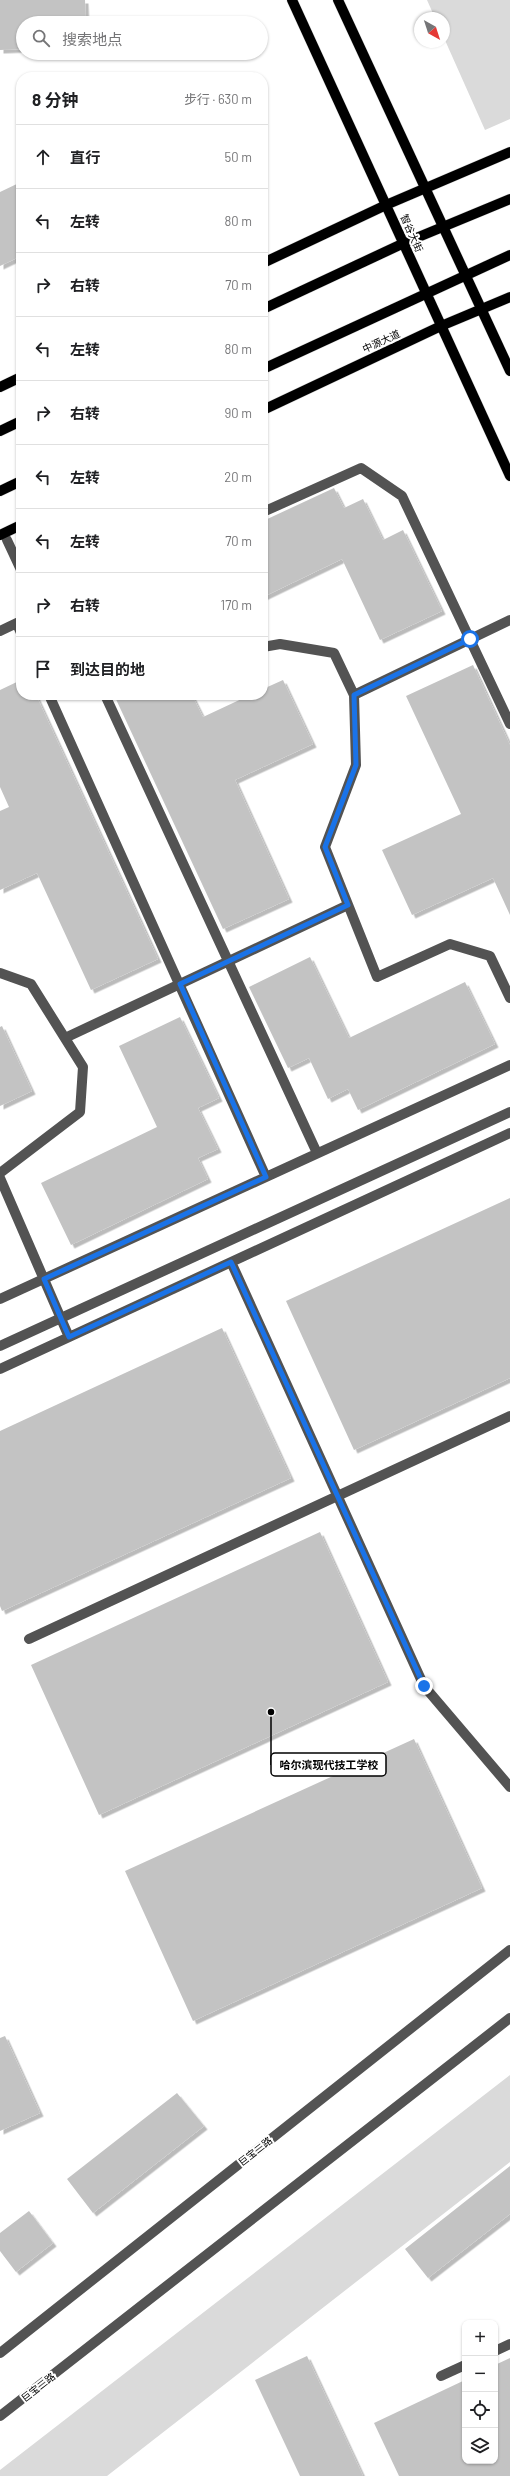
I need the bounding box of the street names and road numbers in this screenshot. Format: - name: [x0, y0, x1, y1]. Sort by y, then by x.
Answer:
- street label: 智谷大街: [398, 212, 426, 254]
- street label: 中源大道: [360, 327, 402, 355]
- street label: 巨宝二路: [236, 2134, 274, 2168]
- street label: 巨宝二路: [19, 2370, 57, 2404]

